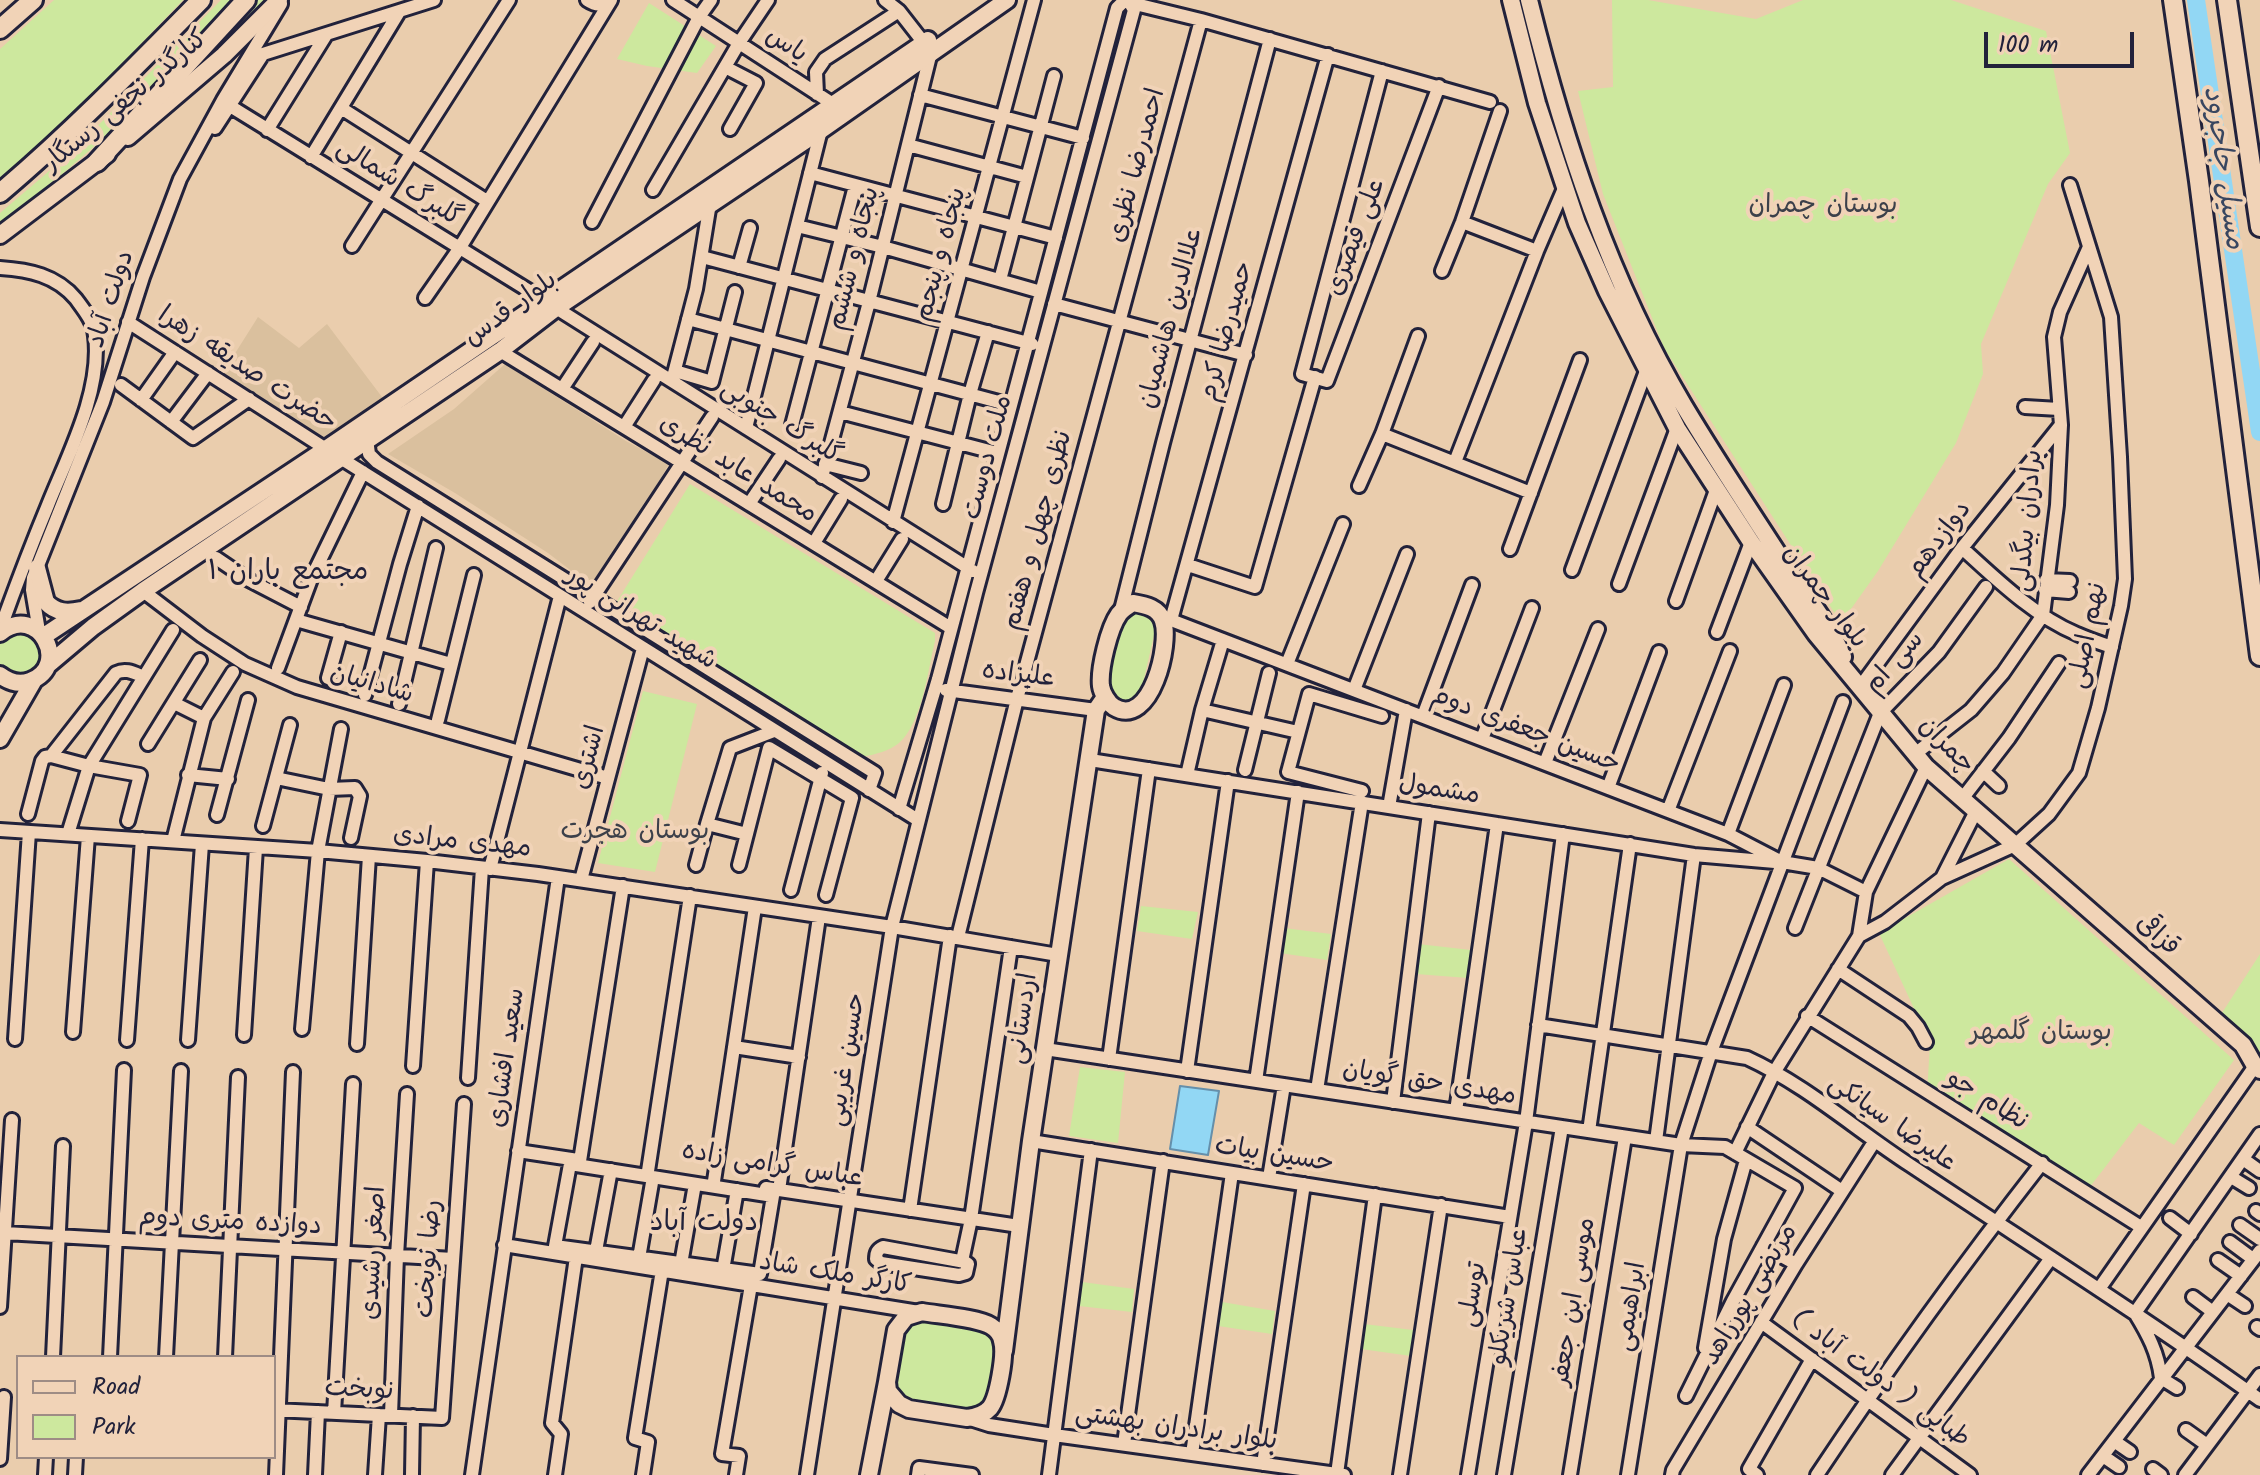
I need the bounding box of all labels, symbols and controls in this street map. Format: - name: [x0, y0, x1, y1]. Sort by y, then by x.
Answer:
- scale bar: [1988, 16, 2138, 66]
- street label: یاس: [758, 22, 812, 72]
- street label: کنارگذر نجفی رستگار: [38, 25, 216, 181]
- text: 100 m: [1998, 26, 2058, 65]
- water label: مسیل جاجرود: [2193, 84, 2249, 252]
- street label: احمدرضا نظری: [1103, 86, 1175, 246]
- street label: گلبرگ شمالی: [330, 134, 466, 236]
- street label: علی قیصری: [1321, 175, 1395, 301]
- street label: پنجاه و ششم: [823, 184, 889, 334]
- street label: پنجاه و پنجم: [910, 184, 976, 326]
- park label: بوستان چمران: [1748, 192, 1898, 224]
- street label: علاالدین هاشمیان: [1134, 225, 1212, 413]
- street label: دولت آباد: [83, 247, 143, 353]
- street label: حمیدرضا کرم: [1195, 259, 1263, 405]
- street label: بلوار قدس: [459, 267, 565, 355]
- street label: حضرت صدیقه زهرا: [151, 301, 341, 441]
- street label: گلبرگ جنوبی: [714, 375, 846, 473]
- street label: ملت دوست: [958, 392, 1022, 524]
- street label: محمد عابد نظری: [652, 410, 822, 532]
- street label: نظری چهل و هفتم: [998, 428, 1082, 634]
- street label: برادران بیگدلی: [2008, 448, 2052, 594]
- street label: دوازدهم: [1902, 496, 1980, 586]
- street label: بلوار چمران: [1774, 540, 1872, 656]
- district label: مجتمع باران ١: [208, 557, 368, 591]
- street label: شهید تهرانی پور: [559, 561, 721, 679]
- street label: نهم اصلی: [2064, 580, 2116, 692]
- street label: سی ام: [1860, 626, 1932, 702]
- street label: علیزاده: [980, 657, 1056, 697]
- street label: شادانیان: [326, 659, 416, 713]
- street label: حسین جعفری دوم: [1426, 682, 1624, 782]
- street label: چمران: [1910, 712, 1980, 782]
- street label: اشتری: [568, 723, 614, 793]
- street label: مشمول: [1396, 770, 1482, 814]
- park label: بوستان هجرت: [561, 818, 709, 850]
- street label: مهدی مرادی: [391, 821, 533, 867]
- street label: قزاقی: [2128, 909, 2184, 965]
- street label: اردستانی: [1003, 971, 1047, 1067]
- street label: سعید افشاری: [484, 986, 534, 1130]
- street label: حسین غریبی: [823, 991, 875, 1129]
- park label: بوستان گلمهر: [1970, 1019, 2112, 1051]
- street label: مهدی حق گویان: [1340, 1056, 1518, 1114]
- street label: نظام جو: [1939, 1065, 2033, 1139]
- street label: علیرضا سیانکی: [1821, 1069, 1961, 1181]
- street label: حسین بیات: [1212, 1132, 1336, 1182]
- street label: عباس گرامی زاده: [679, 1137, 865, 1197]
- street label: اصغر رشیدی: [357, 1185, 395, 1321]
- street label: رضا نوبخت: [411, 1199, 451, 1319]
- street label: دوازده متری دوم: [138, 1204, 322, 1244]
- district label: دولت آباد: [650, 1208, 758, 1242]
- street label: موسی ابن جعفر: [1547, 1216, 1605, 1388]
- street label: مرتضی پورزاهد: [1697, 1220, 1807, 1372]
- street label: عباس شریکلو: [1485, 1226, 1537, 1368]
- street label: کارگر ملک شاد: [757, 1249, 913, 1303]
- street label: توسلی: [1454, 1260, 1496, 1330]
- street label: ابراهیمی: [1611, 1260, 1655, 1354]
- street label: طبایی ( دولت آباد ): [1783, 1305, 1975, 1457]
- legend: [16, 1355, 276, 1459]
- text: Road: [92, 1368, 140, 1407]
- street label: نوبخت: [324, 1375, 394, 1409]
- street label: بلوار برادران بهشتی: [1073, 1400, 1279, 1460]
- text: Park: [92, 1408, 136, 1447]

